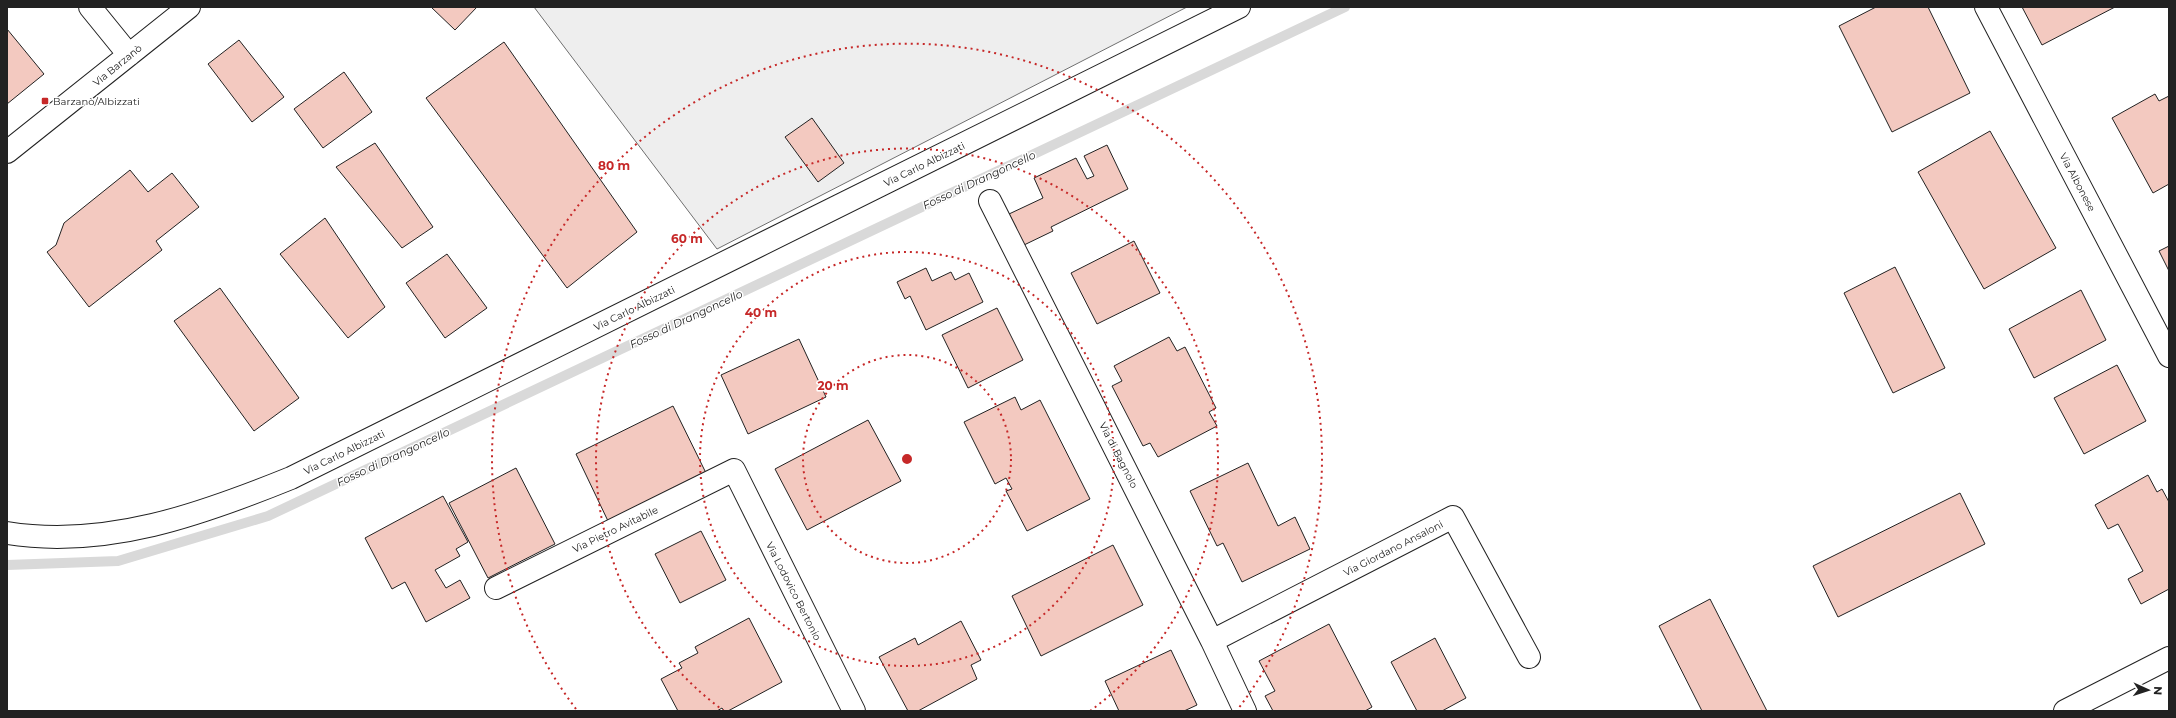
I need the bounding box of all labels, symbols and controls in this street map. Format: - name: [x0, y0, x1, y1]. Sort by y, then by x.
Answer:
- street label: Via Barzanò: [90, 42, 145, 89]
- place label: Barzanò/Albizzati: [53, 95, 140, 108]
- marker: Barzanò/Albizzati: [40, 96, 50, 106]
- street label: Via Carlo Albizzati: [882, 139, 967, 190]
- water label: Fosso di Drangoncello: [920, 148, 1038, 212]
- street label: Via Albonese: [2057, 151, 2098, 214]
- text: 80 m: [598, 158, 630, 173]
- text: 60 m: [671, 231, 703, 246]
- street label: Via Carlo Albizzati: [592, 283, 677, 334]
- water label: Fosso di Drangoncello: [627, 287, 745, 351]
- text: 40 m: [745, 305, 777, 320]
- text: 20 m: [817, 378, 849, 393]
- street label: Via di Bagnolo: [1096, 420, 1141, 490]
- water label: Fosso di Drangoncello: [334, 425, 452, 489]
- street label: Via Carlo Albizzati: [302, 427, 387, 478]
- centre of rings: [900, 452, 914, 466]
- street label: Via Pietro Avitabile: [570, 503, 660, 556]
- street label: Via Giordano Ansaloni: [1341, 518, 1445, 579]
- street label: Via Lodovico Bertonio: [763, 540, 824, 643]
- north arrow: [2128, 670, 2168, 710]
- text: N: [2151, 686, 2165, 695]

